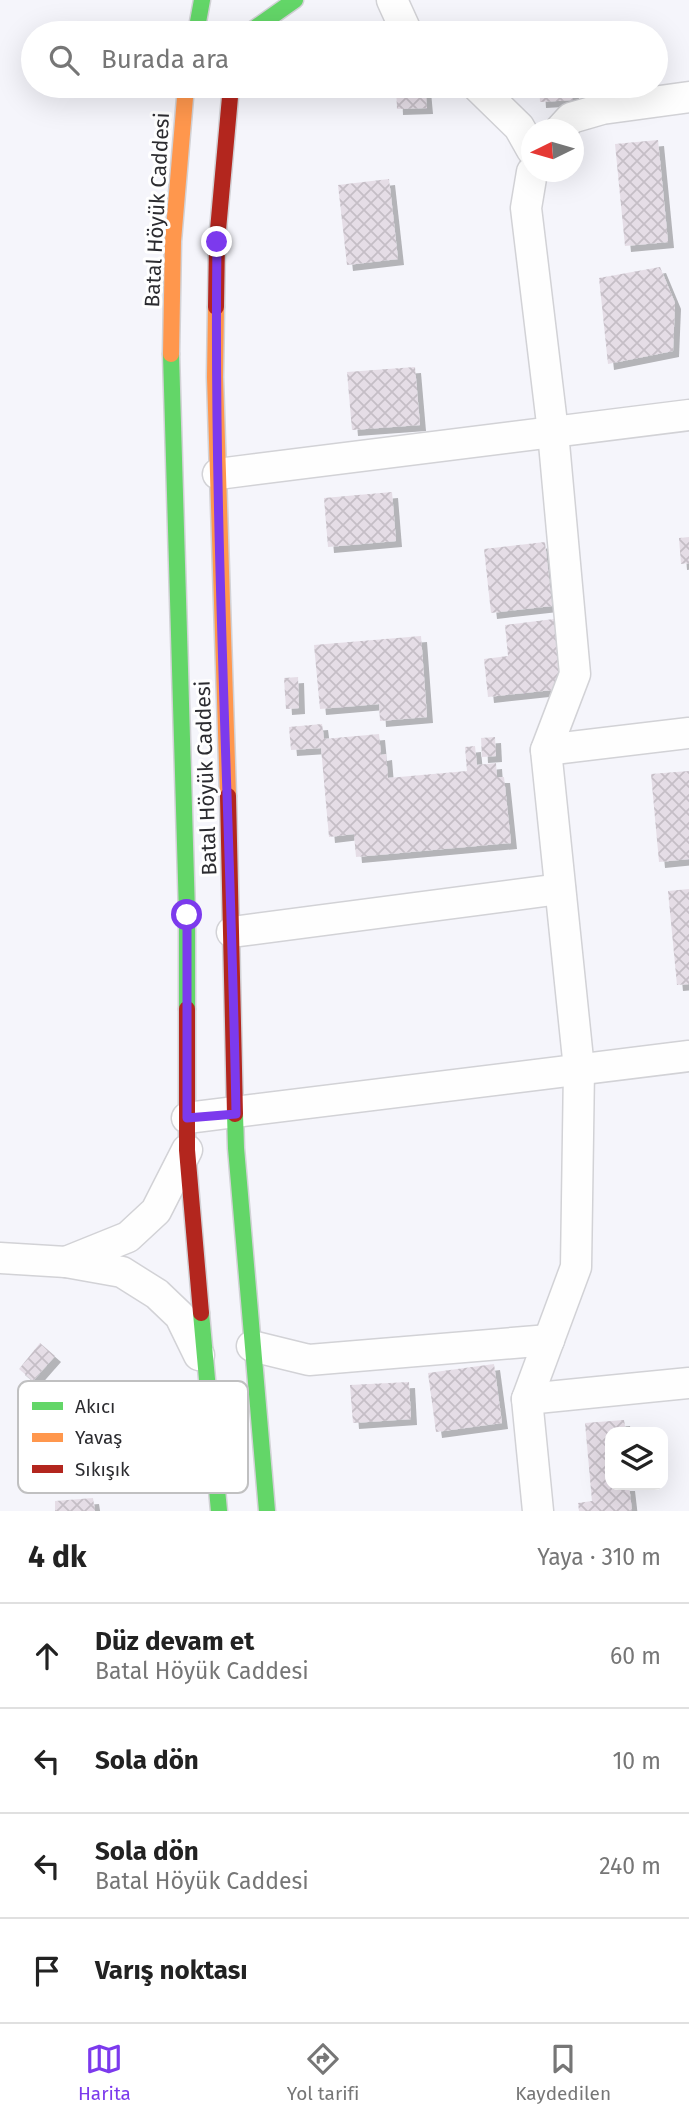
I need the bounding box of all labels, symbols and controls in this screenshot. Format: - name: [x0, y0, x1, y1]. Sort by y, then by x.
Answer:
- search box: [21, 21, 668, 98]
- icon: search: [45, 41, 83, 79]
- text: Burada ara: [101, 44, 229, 75]
- street label: Batal Höyük Caddesi: [139, 112, 175, 308]
- north arrow: [521, 119, 584, 182]
- route end: [201, 226, 232, 257]
- street label: Batal Höyük Caddesi: [190, 680, 222, 876]
- route start: [171, 899, 202, 930]
- legend: [18, 1381, 248, 1493]
- text: Akıcı: [75, 1395, 115, 1418]
- text: Yavaş: [75, 1426, 122, 1449]
- map controls: [605, 1427, 668, 1490]
- button: layers: [605, 1427, 668, 1490]
- text: Sıkışık: [75, 1458, 130, 1481]
- text: 4 dk: [28, 1539, 87, 1575]
- text: Yaya · 310 m: [537, 1543, 661, 1571]
- text: Düz devam et: [95, 1626, 254, 1657]
- icon: ahead: [28, 1637, 66, 1675]
- text: 60 m: [610, 1642, 661, 1670]
- text: Batal Höyük Caddesi: [95, 1657, 309, 1685]
- icon: left: [28, 1742, 66, 1780]
- text: Sola dön: [95, 1745, 199, 1776]
- text: 10 m: [612, 1747, 661, 1775]
- text: Sola dön: [95, 1836, 199, 1867]
- icon: left: [28, 1847, 66, 1885]
- text: 240 m: [599, 1852, 661, 1880]
- text: Batal Höyük Caddesi: [95, 1867, 309, 1895]
- icon: arrive: [28, 1952, 66, 1990]
- text: Varış noktası: [95, 1955, 248, 1986]
- tab: Harita: [78, 2040, 131, 2105]
- tab: Yol tarifi: [287, 2040, 359, 2105]
- tab: Kaydedilen: [515, 2040, 611, 2105]

